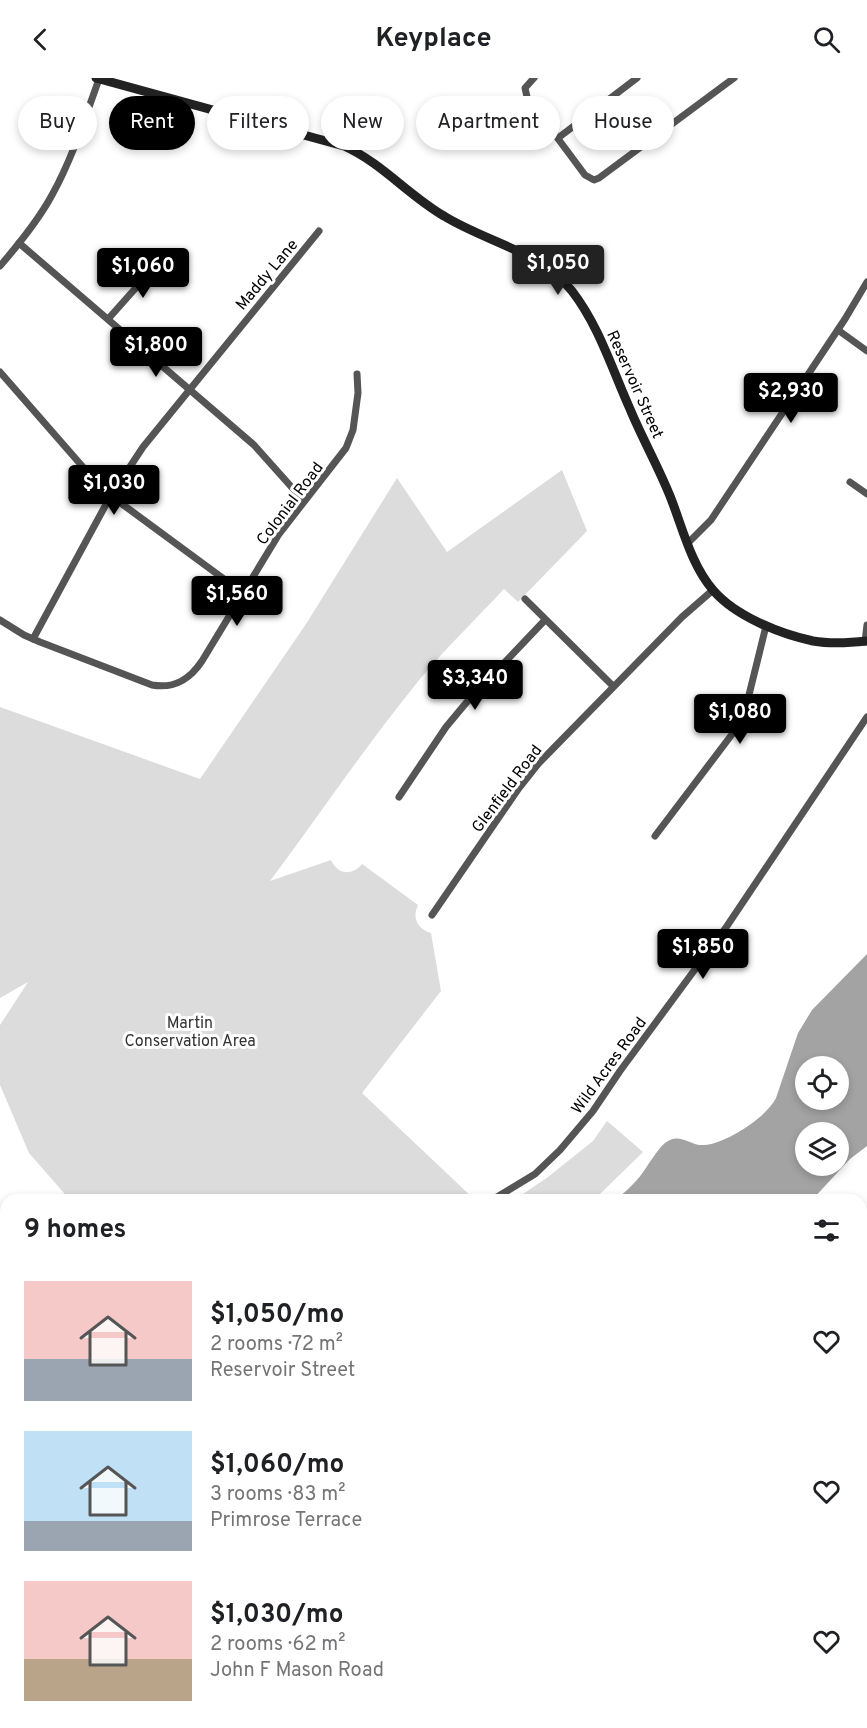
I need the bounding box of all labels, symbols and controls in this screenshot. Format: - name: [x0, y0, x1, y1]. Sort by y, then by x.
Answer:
- text: Keyplace: [375, 22, 492, 56]
- icon: back: [24, 23, 57, 56]
- icon: search: [810, 23, 843, 56]
- chip: Buy: [18, 96, 97, 150]
- chip: Rent: [109, 96, 195, 150]
- chip: Filters: [207, 96, 309, 150]
- chip: New: [321, 96, 404, 150]
- chip: Apartment: [416, 96, 560, 150]
- chip: House: [572, 96, 674, 150]
- street label: Maddy Lane: [232, 236, 303, 315]
- pin: $1,050: [509, 245, 607, 296]
- pin: $1,060: [94, 248, 192, 299]
- text: $1,050: [526, 251, 590, 277]
- text: $1,060: [111, 254, 175, 280]
- pin: $1,800: [107, 327, 205, 378]
- street label: Reservoir Street: [601, 328, 667, 442]
- text: $1,800: [124, 333, 188, 359]
- pin: $2,930: [742, 373, 840, 424]
- text: $2,930: [758, 379, 824, 405]
- street label: Colonial Road: [253, 459, 328, 550]
- pin: $1,030: [65, 465, 163, 516]
- text: $1,030: [82, 471, 146, 497]
- pin: $1,560: [188, 576, 286, 627]
- text: $1,560: [206, 582, 268, 608]
- pin: $3,340: [426, 660, 524, 711]
- text: $3,340: [442, 666, 508, 692]
- pin: $1,080: [691, 694, 789, 745]
- text: $1,080: [708, 700, 772, 726]
- street label: Glenfield Road: [468, 741, 547, 837]
- pin: $1,850: [654, 929, 752, 980]
- text: $1,850: [671, 935, 735, 961]
- park label: Martin Conservation Area: [124, 1014, 256, 1052]
- street label: Wild Acres Road: [568, 1014, 652, 1119]
- map controls: [795, 1056, 849, 1176]
- button: locate: [795, 1056, 849, 1110]
- button: layers: [795, 1122, 849, 1176]
- text: 9 homes: [24, 1214, 126, 1247]
- icon: filters: [810, 1214, 843, 1247]
- text: $1,050/mo: [210, 1299, 344, 1332]
- icon: home: [72, 1305, 144, 1377]
- icon: heart: [810, 1325, 843, 1358]
- text: 2 rooms · 72 m²: [210, 1332, 343, 1358]
- text: Reservoir Street: [210, 1358, 355, 1384]
- text: $1,060/mo: [210, 1449, 344, 1482]
- icon: home: [72, 1455, 144, 1527]
- icon: heart: [810, 1475, 843, 1508]
- text: 3 rooms · 83 m²: [210, 1482, 345, 1508]
- text: Primrose Terrace: [210, 1508, 362, 1534]
- text: $1,030/mo: [210, 1599, 343, 1632]
- icon: home: [72, 1605, 144, 1677]
- icon: heart: [810, 1625, 843, 1658]
- text: 2 rooms · 62 m²: [210, 1632, 346, 1658]
- text: John F Mason Road: [210, 1658, 384, 1684]

